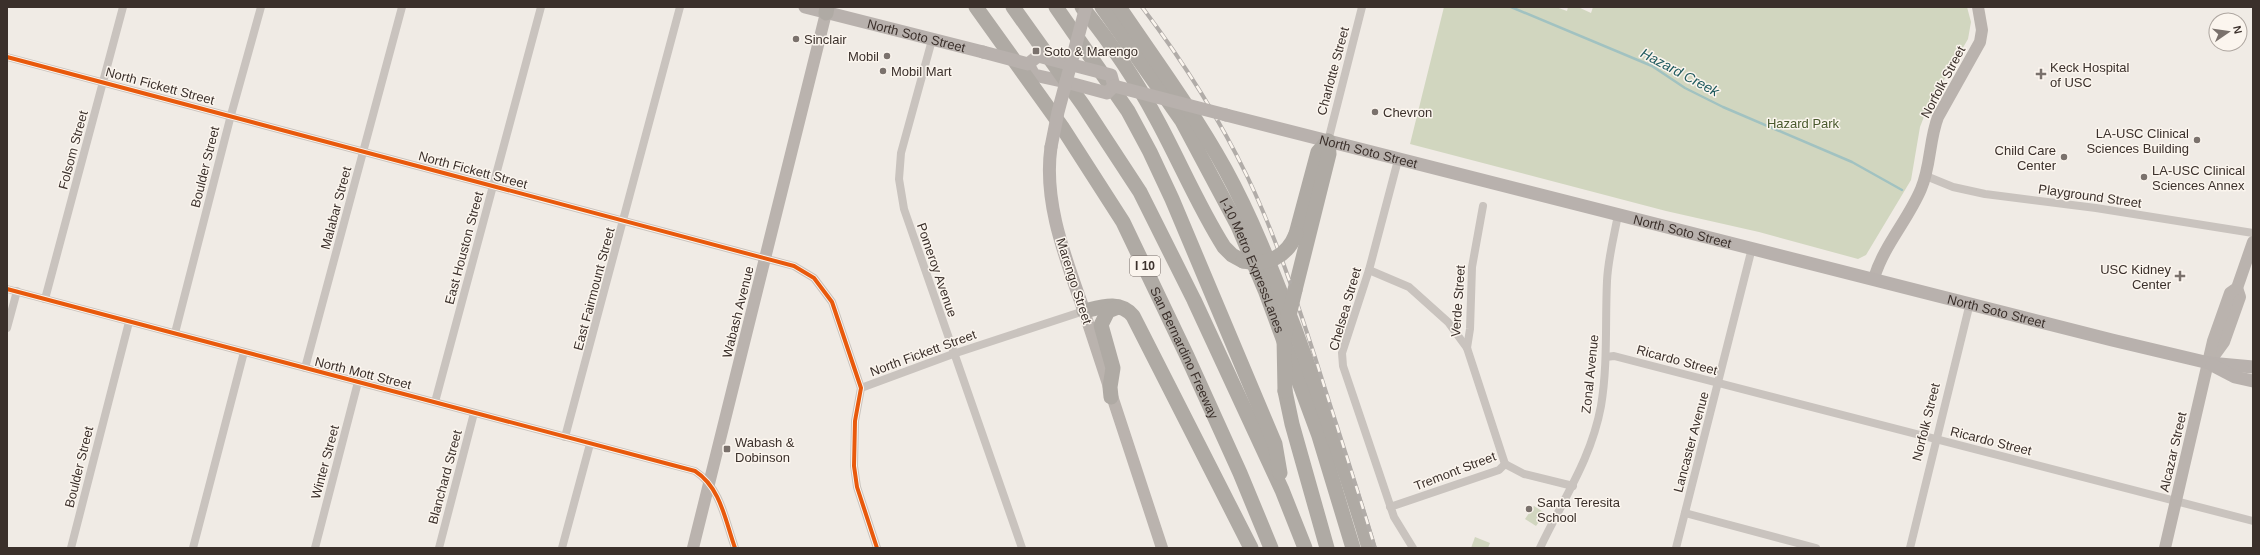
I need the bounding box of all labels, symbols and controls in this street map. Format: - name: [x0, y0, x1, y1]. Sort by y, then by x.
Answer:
- north arrow: [2208, 12, 2248, 52]
- street label: North Soto Street: [866, 16, 967, 55]
- street label: Charlotte Street: [1314, 25, 1352, 117]
- text: N: [2231, 25, 2244, 35]
- place label: Sinclair: [804, 32, 847, 47]
- marker: Sinclair: [791, 34, 801, 44]
- street label: Norfolk Street: [1918, 43, 1968, 121]
- place label: Soto & Marengo: [1044, 44, 1138, 59]
- water label: Hazard Creek: [1638, 45, 1723, 100]
- marker: Soto & Marengo: [1031, 46, 1041, 56]
- place label: Mobil: [848, 49, 879, 64]
- marker: Mobil: [882, 51, 892, 61]
- place label: Keck Hospital of USC: [2050, 60, 2130, 90]
- street label: North Fickett Street: [104, 64, 216, 108]
- place label: Mobil Mart: [891, 64, 952, 79]
- marker: Mobil Mart: [878, 66, 888, 76]
- marker: Keck Hospital of USC: [2035, 68, 2047, 80]
- place label: Chevron: [1383, 105, 1432, 120]
- marker: Chevron: [1370, 107, 1380, 117]
- street label: Folsom Street: [55, 109, 91, 191]
- park label: Hazard Park: [1767, 116, 1840, 131]
- street label: Boulder Street: [188, 124, 222, 209]
- place label: LA-USC Clinical Sciences Building: [2086, 126, 2189, 156]
- street label: North Soto Street: [1318, 132, 1419, 171]
- marker: LA-USC Clinical Sciences Building: [2192, 135, 2202, 145]
- place label: Child Care Center: [1995, 143, 2057, 173]
- street label: North Fickett Street: [417, 148, 529, 192]
- marker: Child Care Center: [2059, 152, 2069, 162]
- place label: LA-USC Clinical Sciences Annex: [2152, 163, 2245, 193]
- street label: Malabar Street: [318, 165, 354, 251]
- marker: LA-USC Clinical Sciences Annex: [2139, 172, 2149, 182]
- street label: Playground Street: [2037, 181, 2143, 211]
- street label: East Houston Street: [442, 189, 486, 306]
- street label: I-10 Metro ExpressLanes: [1217, 195, 1288, 335]
- street label: North Soto Street: [1632, 211, 1733, 251]
- street label: Pomeroy Avenue: [914, 221, 960, 319]
- street label: East Fairmount Street: [570, 226, 618, 352]
- street label: Marengo Street: [1053, 236, 1095, 326]
- road number: I 10: [1130, 256, 1160, 276]
- place label: USC Kidney Center: [2100, 262, 2172, 292]
- street label: Verde Street: [1448, 264, 1468, 338]
- street label: Wabash Avenue: [719, 265, 757, 359]
- street label: Chelsea Street: [1326, 265, 1364, 352]
- marker: USC Kidney Center: [2174, 270, 2186, 282]
- street label: San Bernardino Freeway: [1147, 284, 1222, 421]
- street label: North Soto Street: [1946, 291, 2047, 330]
- street label: North Fickett Street: [868, 327, 979, 379]
- street label: Zonal Avenue: [1578, 334, 1602, 414]
- street label: Ricardo Street: [1635, 342, 1719, 378]
- street label: North Mott Street: [313, 354, 413, 392]
- street label: Norfolk Street: [1909, 381, 1943, 462]
- street label: Lancaster Avenue: [1670, 390, 1712, 494]
- street label: Alcazar Street: [2157, 410, 2190, 493]
- street label: Winter Street: [308, 423, 342, 501]
- street label: Boulder Street: [62, 424, 96, 509]
- street label: Ricardo Street: [1949, 424, 2034, 458]
- street label: Blanchard Street: [425, 428, 465, 526]
- place label: Wabash & Dobinson: [735, 435, 795, 465]
- marker: Wabash & Dobinson: [722, 444, 732, 454]
- street label: Tremont Street: [1412, 448, 1498, 493]
- place label: Santa Teresita School: [1537, 495, 1621, 525]
- marker: Santa Teresita School: [1524, 504, 1534, 514]

